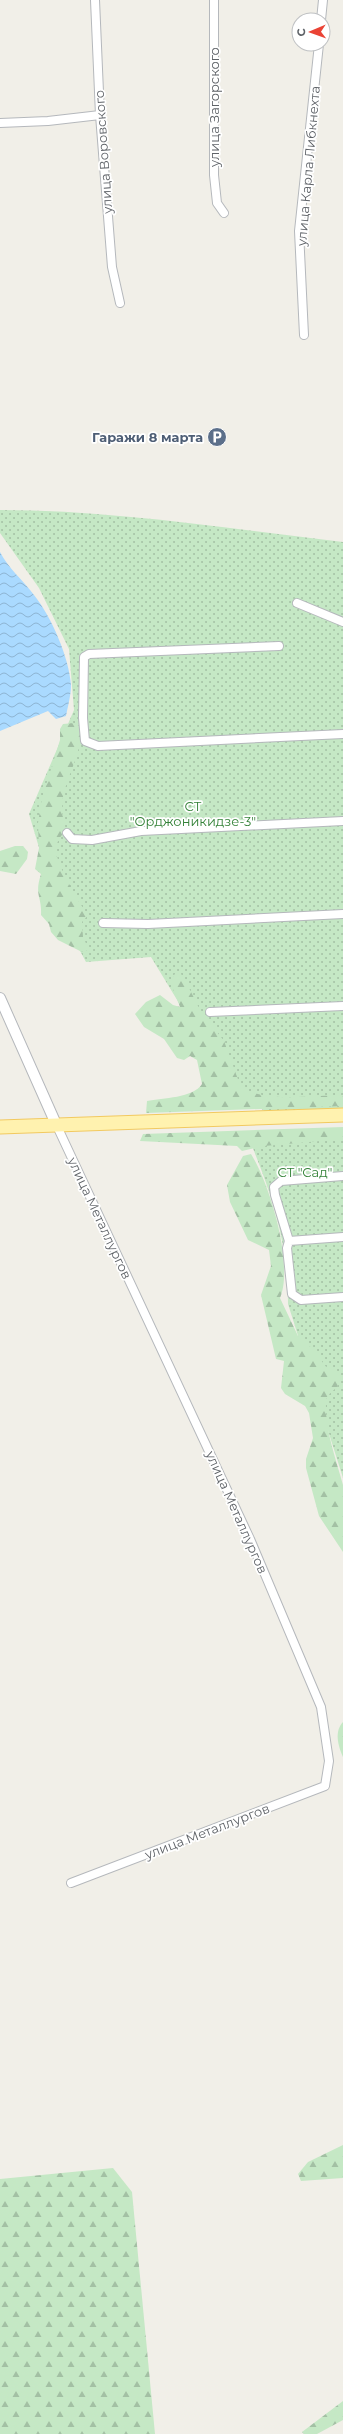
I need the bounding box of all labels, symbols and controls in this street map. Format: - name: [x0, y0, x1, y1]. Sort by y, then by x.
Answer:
- north arrow: [291, 12, 331, 52]
- text: С: [294, 28, 308, 37]
- street label: улица Загорского: [206, 47, 222, 168]
- street label: улица Карла Либкнехта: [293, 85, 323, 248]
- street label: улица Воровского: [91, 90, 115, 215]
- parking icon: Гаражи 8 марта: [206, 426, 228, 448]
- place label: Гаражи 8 марта: [92, 429, 203, 445]
- park label: СТ "Орджоникидзе-3": [130, 798, 256, 829]
- street label: улица Металлургов: [64, 1154, 135, 1282]
- park label: СТ "Сад": [278, 1164, 332, 1180]
- street label: улица Металлургов: [202, 1447, 271, 1576]
- street label: улица Металлургов: [141, 1800, 272, 1863]

